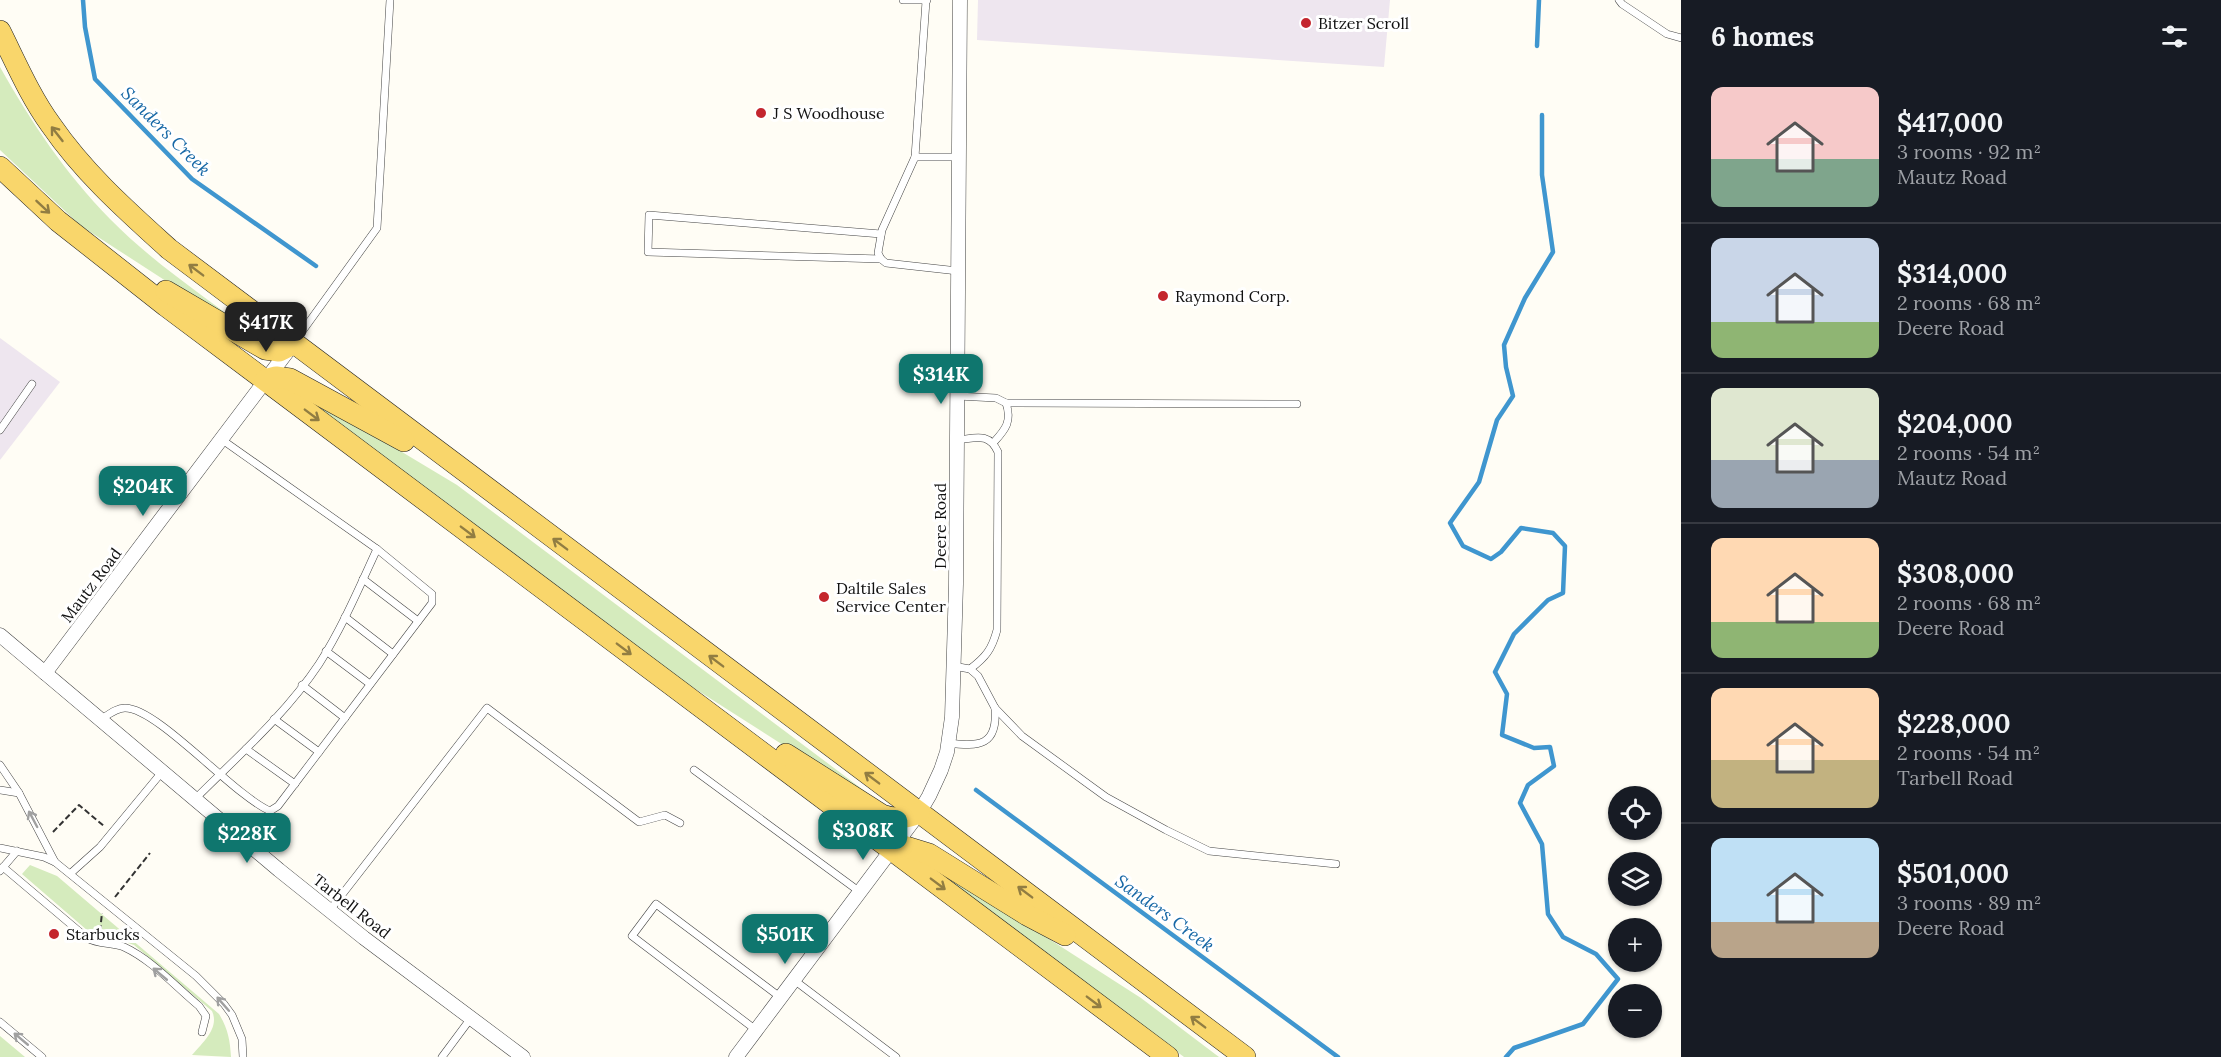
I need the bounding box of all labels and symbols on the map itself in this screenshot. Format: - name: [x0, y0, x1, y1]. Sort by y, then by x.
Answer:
- place label: Bitzer Scroll: [1318, 13, 1409, 33]
- marker: Bitzer Scroll: [1299, 16, 1313, 30]
- water label: Sanders Creek: [116, 81, 216, 181]
- place label: J S Woodhouse: [772, 103, 885, 123]
- marker: J S Woodhouse: [754, 106, 768, 120]
- one-way arrow: [51, 126, 64, 142]
- one-way arrow: [35, 200, 50, 214]
- one-way arrow: [189, 264, 205, 276]
- place label: Raymond Corp.: [1175, 286, 1290, 306]
- marker: Raymond Corp.: [1156, 289, 1170, 303]
- pin: $417K: [224, 302, 308, 353]
- pin: $314K: [899, 354, 983, 405]
- one-way arrow: [304, 409, 320, 422]
- pin: $204K: [101, 466, 185, 517]
- street label: Deere Road: [930, 483, 950, 569]
- one-way arrow: [460, 526, 476, 539]
- one-way arrow: [552, 538, 568, 550]
- street label: Mautz Road: [57, 543, 126, 626]
- place label: Daltile Sales Service Center: [836, 578, 946, 616]
- marker: Daltile Sales Service Center: [817, 590, 831, 604]
- one-way arrow: [616, 643, 632, 655]
- one-way arrow: [708, 654, 724, 667]
- one-way arrow: [864, 771, 880, 784]
- one-way arrow: [26, 810, 38, 828]
- pin: $308K: [821, 810, 905, 861]
- pin: $228K: [205, 813, 289, 864]
- street label: Tarbell Road: [309, 869, 395, 943]
- water label: Sanders Creek: [1111, 869, 1219, 957]
- one-way arrow: [930, 878, 946, 891]
- one-way arrow: [1017, 886, 1033, 899]
- pin: $501K: [743, 914, 827, 965]
- place label: Starbucks: [66, 924, 140, 944]
- marker: Starbucks: [47, 927, 61, 941]
- one-way arrow: [152, 967, 168, 980]
- one-way arrow: [1086, 995, 1102, 1008]
- one-way arrow: [216, 997, 230, 1012]
- one-way arrow: [1190, 1015, 1206, 1028]
- one-way arrow: [13, 1033, 29, 1046]

